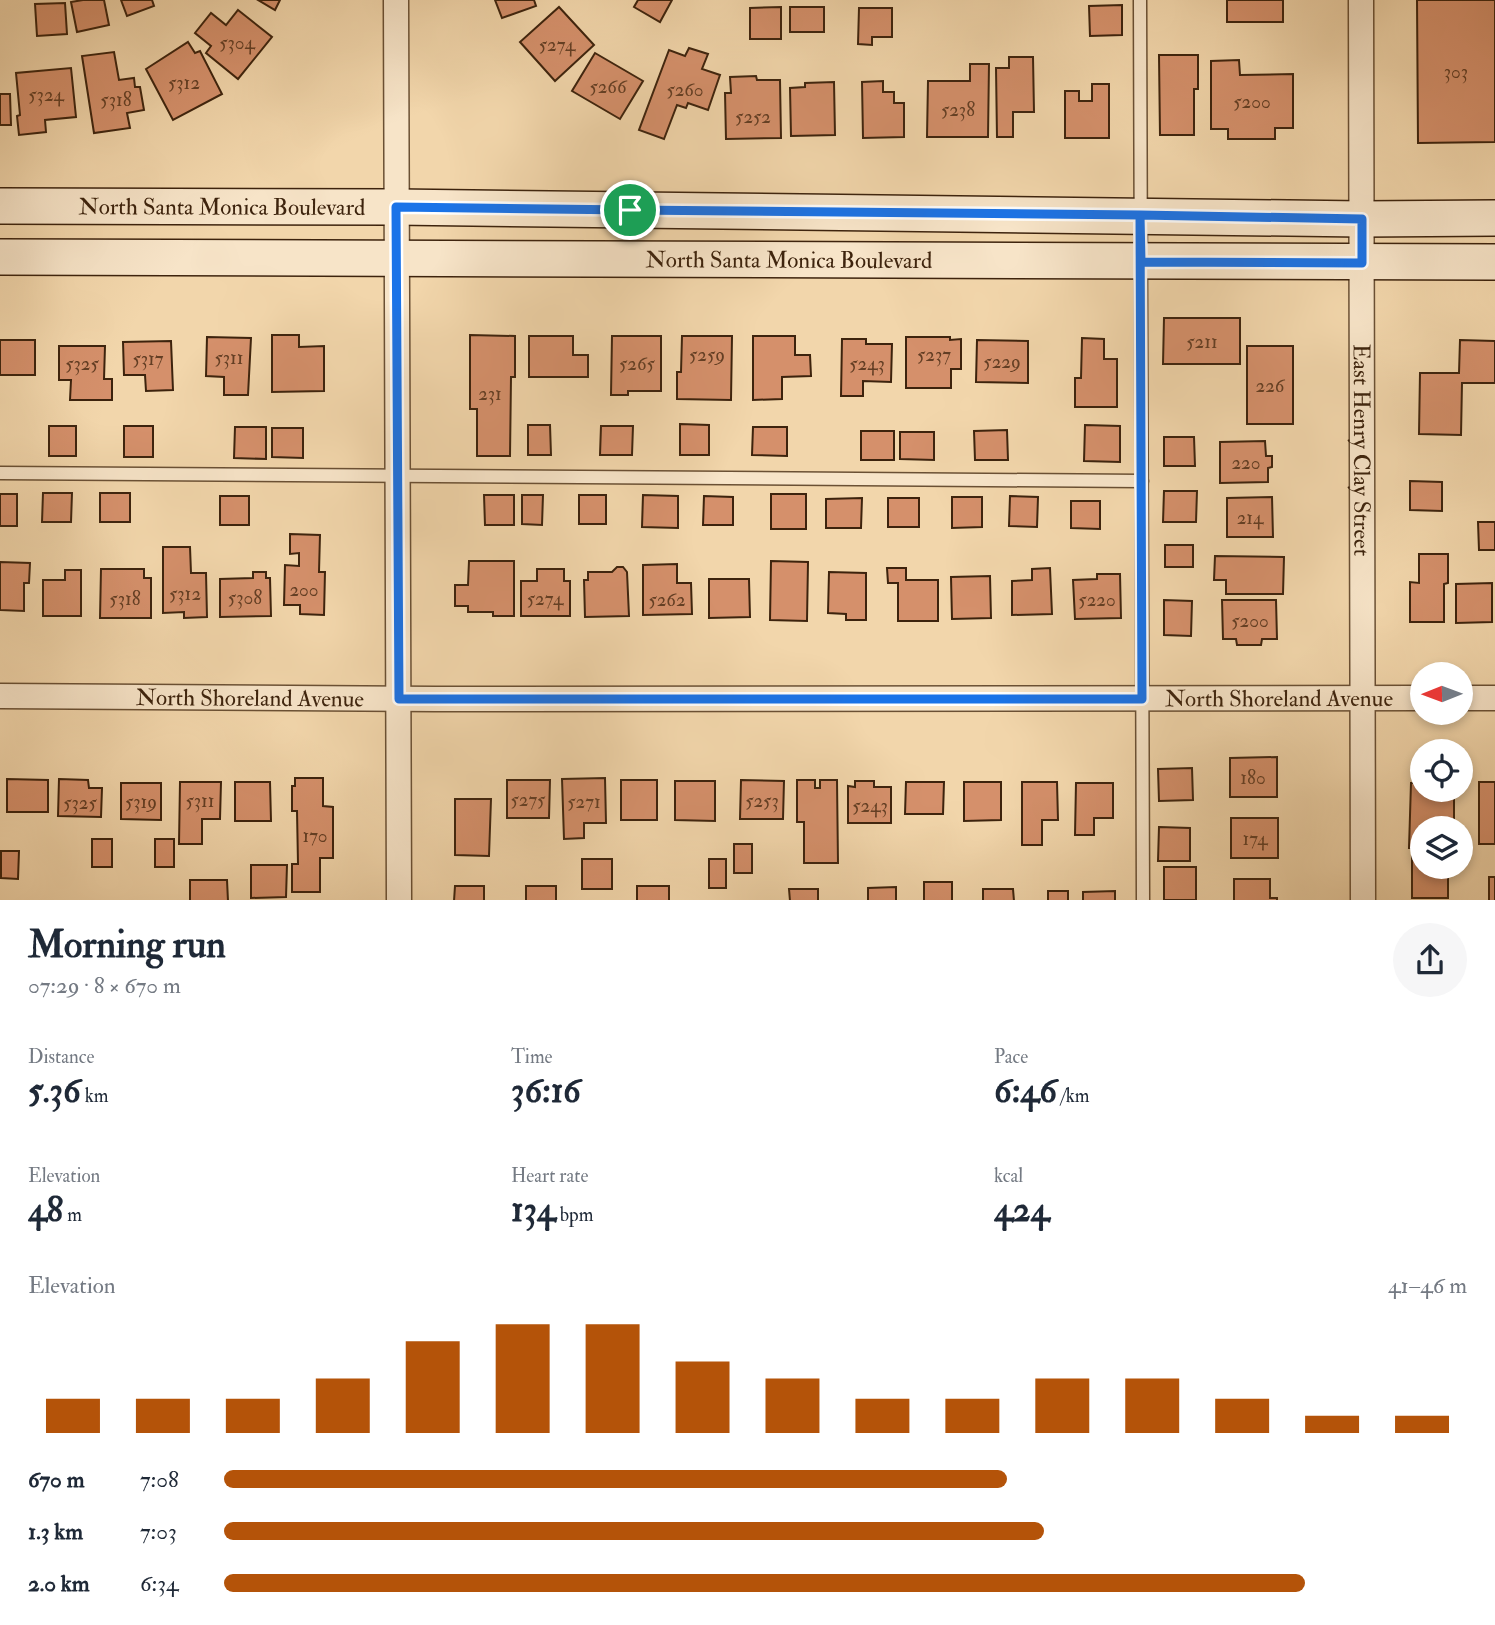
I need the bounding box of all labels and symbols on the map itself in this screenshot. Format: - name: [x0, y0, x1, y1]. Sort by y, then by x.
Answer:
- house number: 5304: [219, 31, 256, 55]
- house number: 5274: [539, 33, 576, 57]
- house number: 303: [1444, 60, 1468, 84]
- house number: 5312: [168, 71, 200, 95]
- house number: 5266: [589, 75, 628, 99]
- house number: 5260: [666, 78, 704, 102]
- house number: 5324: [28, 83, 65, 107]
- house number: 5318: [100, 88, 132, 112]
- house number: 5200: [1233, 90, 1271, 114]
- house number: 5238: [941, 98, 975, 122]
- house number: 5252: [735, 105, 771, 129]
- pin: [600, 180, 660, 240]
- street label: North Santa Monica Boulevard: [79, 192, 365, 222]
- street label: North Santa Monica Boulevard: [646, 245, 932, 275]
- house number: 5211: [1186, 330, 1218, 354]
- house number: 5259: [689, 343, 725, 367]
- house number: 5237: [917, 343, 951, 367]
- street label: East Henry Clay Street: [1347, 344, 1376, 556]
- house number: 5311: [214, 346, 244, 370]
- house number: 5317: [132, 347, 164, 371]
- house number: 5229: [983, 350, 1021, 374]
- house number: 5325: [65, 352, 99, 376]
- house number: 5265: [619, 352, 656, 376]
- house number: 5243: [849, 352, 885, 376]
- house number: 226: [1256, 374, 1286, 398]
- house number: 231: [478, 382, 502, 406]
- house number: 220: [1231, 451, 1261, 475]
- house number: 214: [1237, 506, 1264, 530]
- house number: 200: [289, 578, 319, 602]
- house number: 5312: [169, 582, 201, 606]
- house number: 5308: [228, 586, 262, 610]
- house number: 5318: [109, 587, 141, 611]
- house number: 5274: [527, 587, 564, 611]
- house number: 5262: [648, 588, 686, 612]
- house number: 5220: [1078, 588, 1116, 612]
- house number: 5200: [1231, 609, 1269, 633]
- north arrow: [1410, 662, 1474, 724]
- street label: North Shoreland Avenue: [136, 683, 365, 714]
- street label: North Shoreland Avenue: [1165, 684, 1393, 713]
- house number: 180: [1240, 766, 1266, 790]
- house number: 5275: [511, 788, 546, 812]
- house number: 5311: [185, 789, 215, 813]
- house number: 5253: [745, 789, 779, 813]
- house number: 5319: [125, 790, 157, 814]
- house number: 5271: [567, 790, 601, 814]
- house number: 5325: [63, 791, 97, 815]
- house number: 5243: [852, 794, 888, 818]
- house number: 170: [302, 824, 328, 848]
- house number: 174: [1242, 827, 1268, 851]

